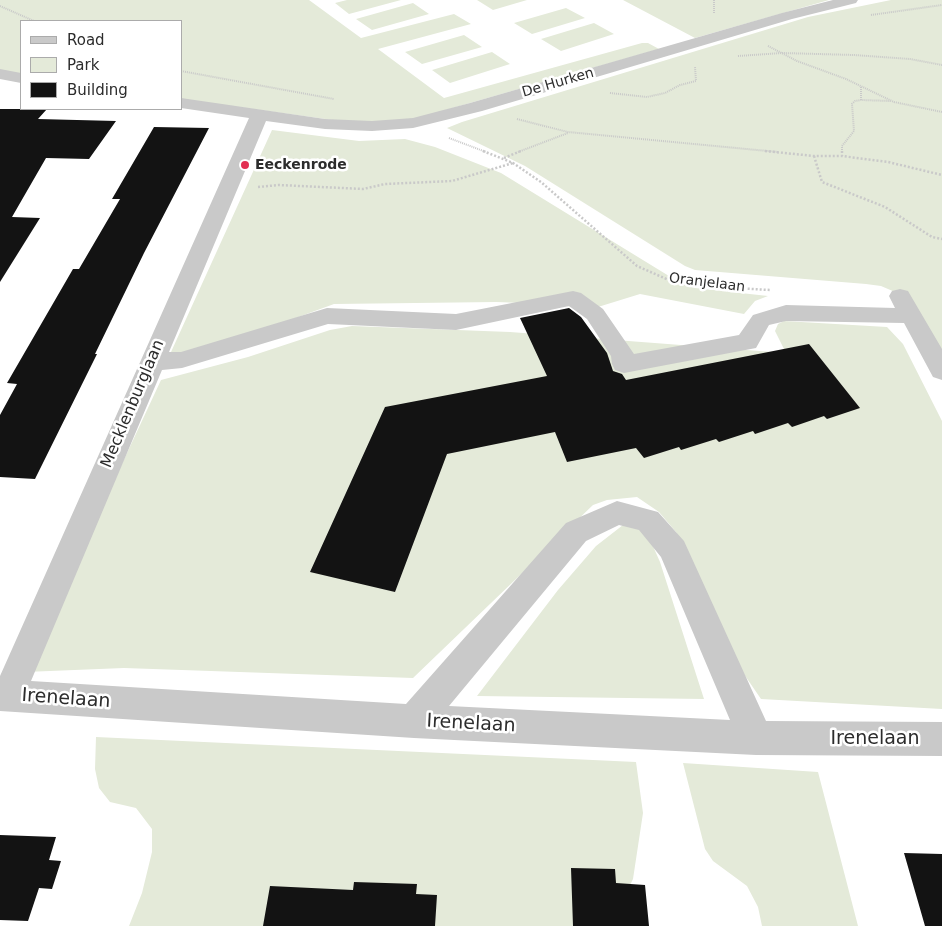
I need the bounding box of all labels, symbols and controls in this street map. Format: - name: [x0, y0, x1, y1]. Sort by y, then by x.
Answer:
- legend: [20, 20, 182, 110]
- text: Road: [67, 31, 105, 49]
- text: Park: [67, 56, 99, 74]
- street label: De Hurken: [520, 65, 596, 101]
- text: Building: [67, 81, 128, 99]
- place label: Eeckenrode: [255, 157, 347, 173]
- marker: Eeckenrode: [239, 159, 251, 171]
- street label: Oranjelaan: [668, 270, 746, 296]
- street label: Mecklenburglaan: [97, 337, 169, 471]
- street label: Irenelaan: [21, 685, 111, 713]
- street label: Irenelaan: [426, 710, 516, 738]
- street label: Irenelaan: [830, 728, 920, 750]

